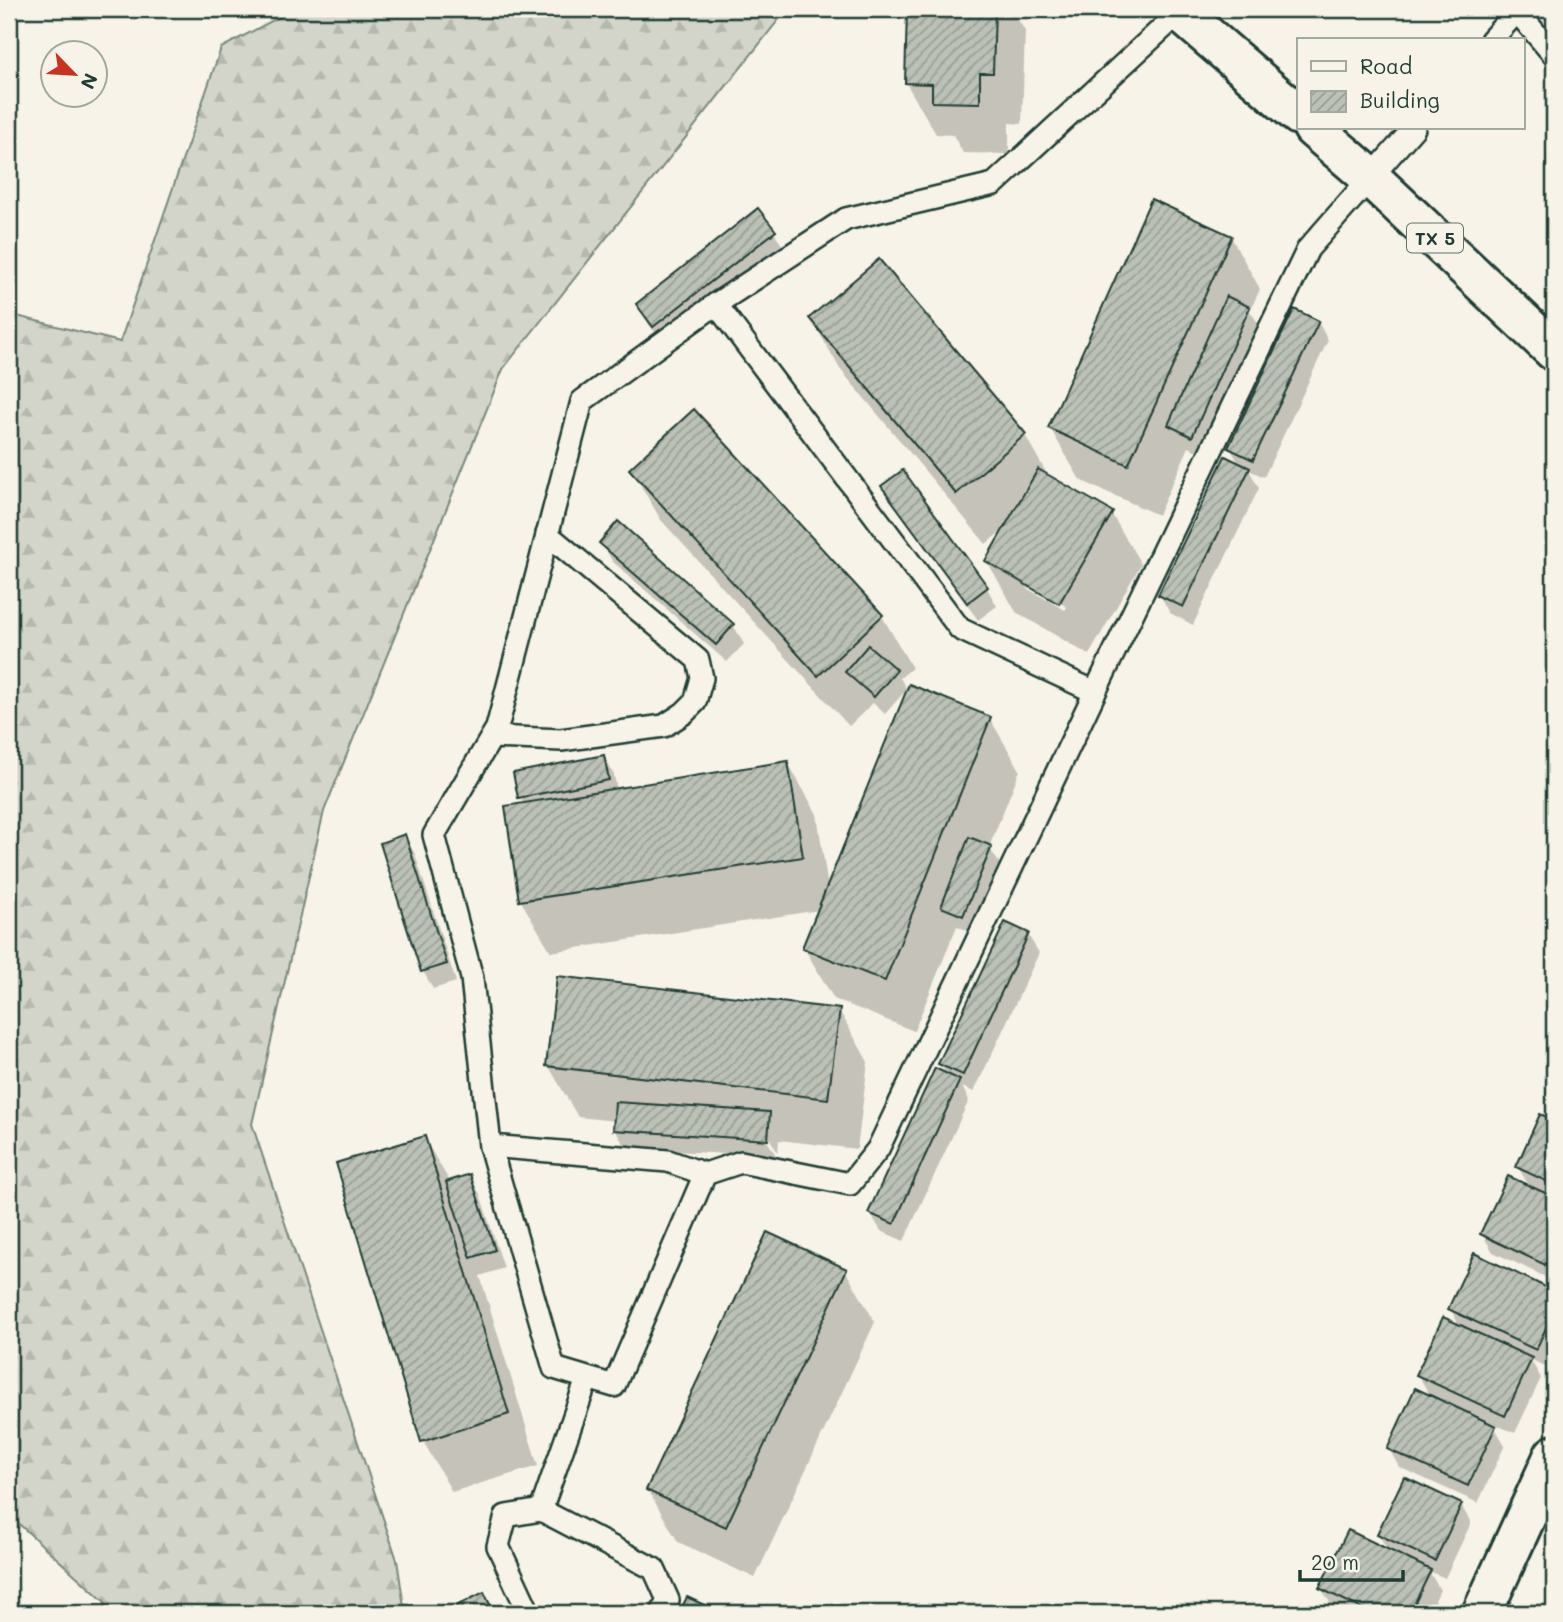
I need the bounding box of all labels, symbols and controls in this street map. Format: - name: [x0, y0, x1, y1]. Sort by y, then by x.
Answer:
- north arrow: [38, 38, 108, 108]
- legend: [1297, 38, 1524, 130]
- text: Road: [1360, 52, 1412, 79]
- text: N: [75, 70, 104, 93]
- text: Building: [1360, 86, 1440, 113]
- road number: TX 5: [1407, 224, 1463, 252]
- scale bar: [1300, 1538, 1404, 1582]
- text: 20 m: [1311, 1548, 1359, 1575]

